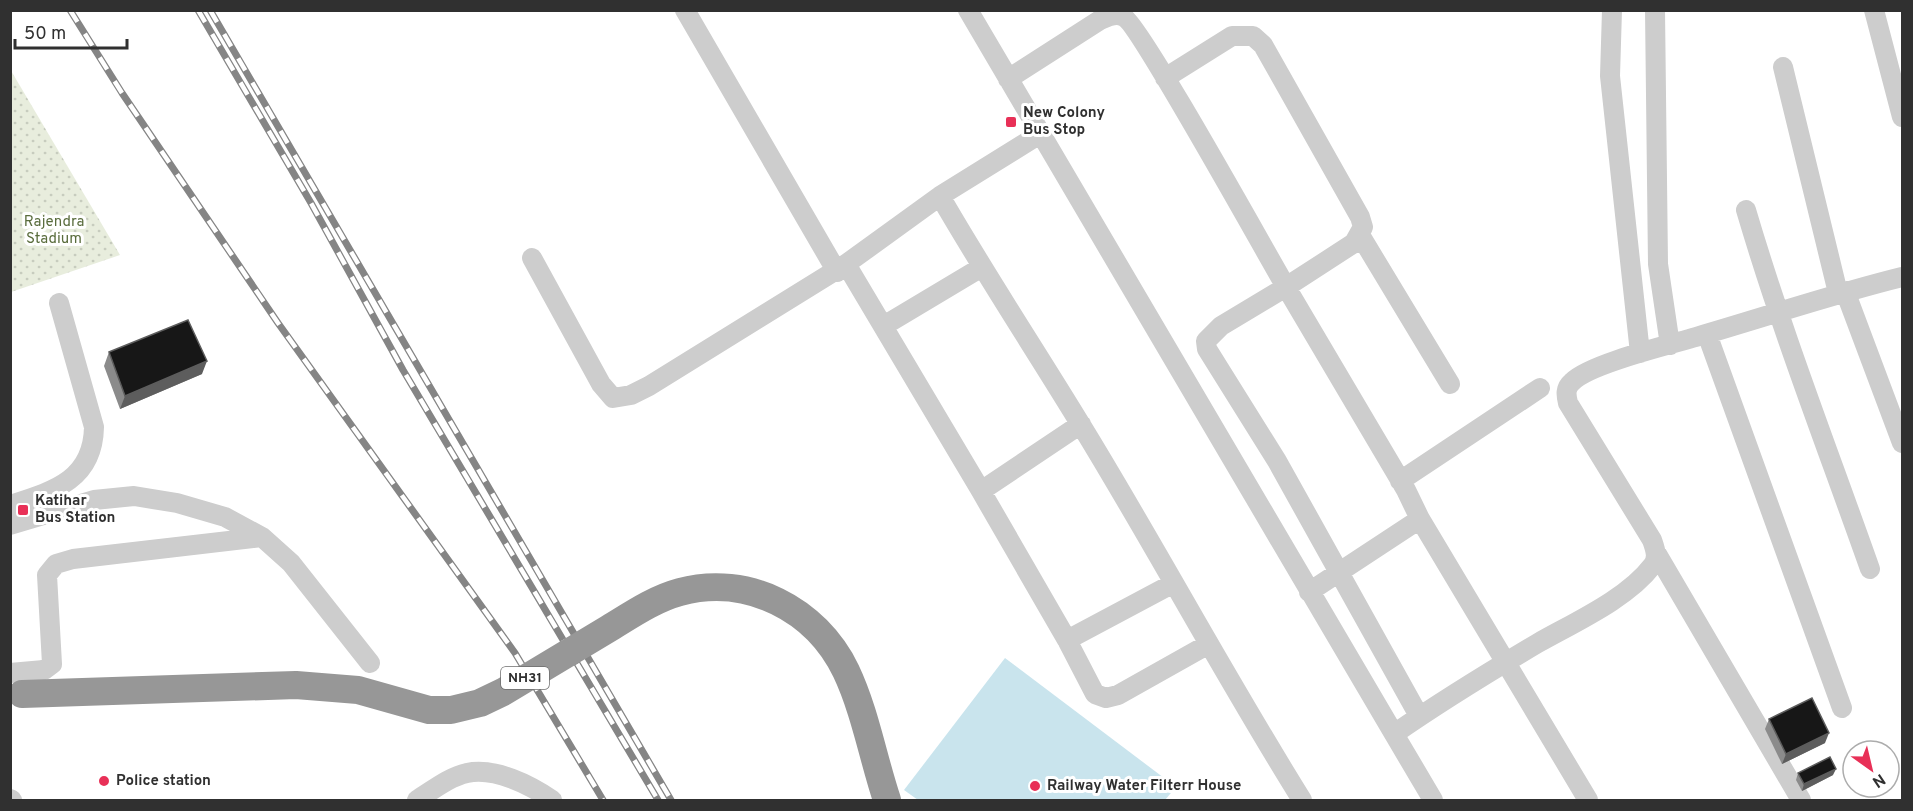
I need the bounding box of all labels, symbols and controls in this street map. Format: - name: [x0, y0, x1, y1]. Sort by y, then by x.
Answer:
- scale bar: [15, 12, 128, 50]
- text: 50 m: [24, 23, 66, 46]
- place label: New Colony Bus Stop: [1023, 104, 1106, 140]
- marker: New Colony Bus Stop: [1004, 115, 1018, 129]
- park label: Rajendra Stadium: [24, 213, 84, 249]
- place label: Katihar Bus Station: [35, 492, 115, 528]
- marker: Katihar Bus Station: [16, 503, 30, 517]
- road number: NH31: [501, 667, 549, 689]
- north arrow: [1841, 739, 1901, 799]
- text: N: [1868, 768, 1889, 791]
- place label: Police station: [116, 772, 211, 791]
- marker: Police station: [97, 774, 111, 788]
- place label: Railway Water Filterr House: [1047, 777, 1241, 796]
- marker: Railway Water Filterr House: [1028, 779, 1042, 793]

